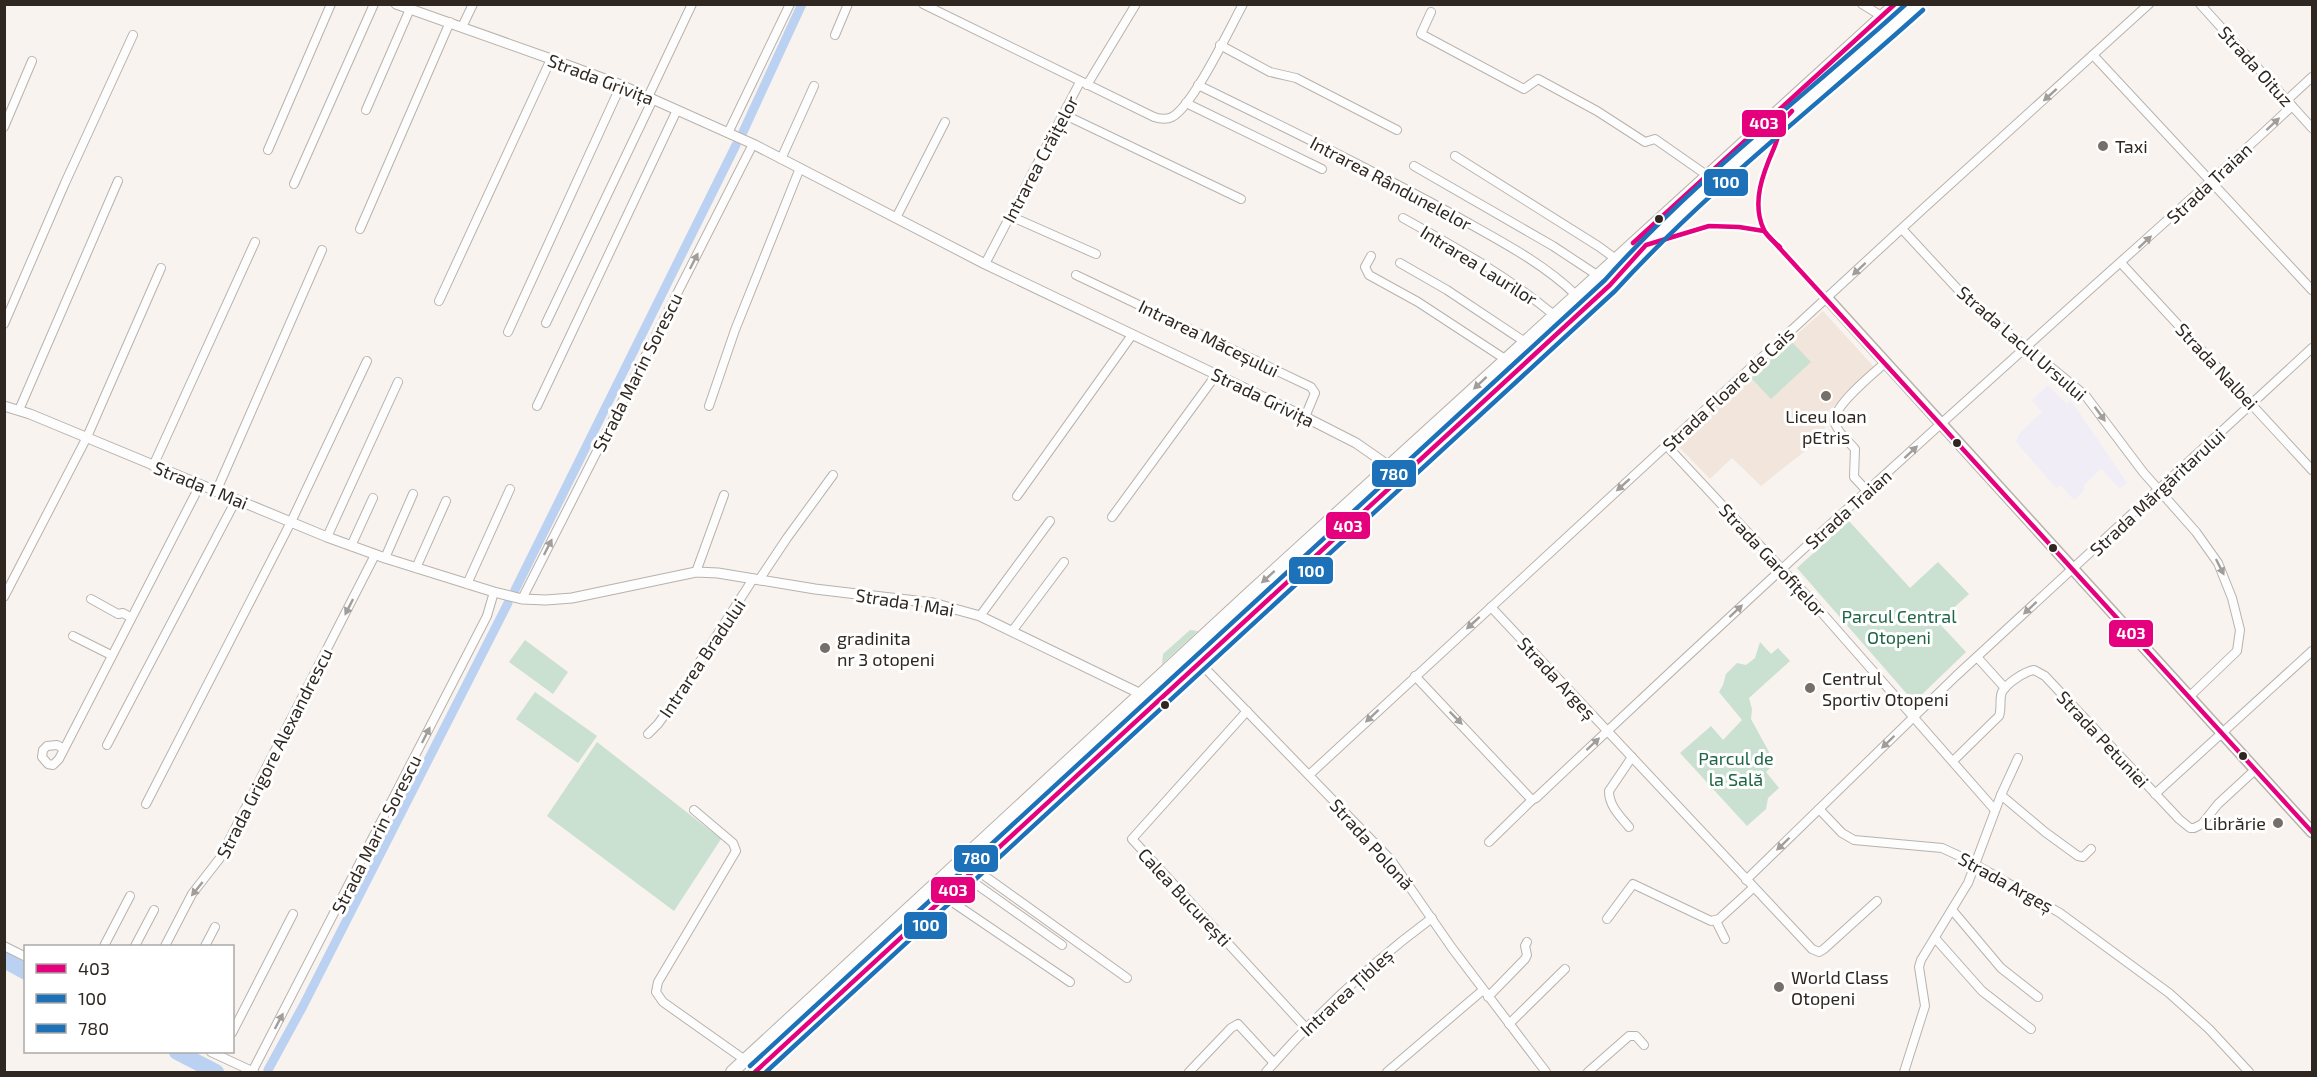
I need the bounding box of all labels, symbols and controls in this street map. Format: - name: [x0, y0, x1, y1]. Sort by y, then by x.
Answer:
- street label: Strada Oituz: [2214, 21, 2298, 111]
- street label: Strada Grivița: [544, 49, 657, 110]
- one-way arrow: [2043, 88, 2058, 101]
- street label: Intrarea Crăițelor: [997, 92, 1084, 227]
- line badge: 403: [1741, 109, 1787, 138]
- text: 403: [1749, 113, 1779, 132]
- one-way arrow: [2265, 117, 2280, 131]
- street label: Intrarea Rândunelelor: [1307, 131, 1475, 235]
- place label: Taxi: [2115, 135, 2148, 157]
- street label: Strada Traian: [2162, 138, 2256, 228]
- marker: Taxi: [2096, 139, 2110, 153]
- line badge: 100: [1703, 168, 1749, 197]
- text: 100: [1712, 172, 1740, 191]
- unlabelled marker: [1653, 213, 1665, 225]
- street label: Intrarea Laurilor: [1417, 220, 1541, 310]
- one-way arrow: [2137, 236, 2152, 249]
- one-way arrow: [688, 252, 698, 270]
- one-way arrow: [1852, 262, 1867, 275]
- street label: Strada Lacul Ursului: [1953, 281, 2091, 405]
- street label: Strada Marin Sorescu: [587, 289, 687, 455]
- street label: Intrarea Măceșului: [1135, 295, 1283, 382]
- street label: Strada Nalbei: [2171, 318, 2263, 414]
- street label: Strada Floare de Cais: [1658, 322, 1798, 456]
- street label: Strada Grivița: [1207, 363, 1318, 432]
- one-way arrow: [1472, 376, 1487, 390]
- marker: Liceu Ioan pEtris: [1819, 389, 1833, 403]
- place label: Liceu Ioan pEtris: [1785, 405, 1867, 448]
- one-way arrow: [2094, 406, 2106, 422]
- street label: Strada Mărgăritarului: [2085, 424, 2229, 560]
- unlabelled marker: [1951, 437, 1963, 449]
- one-way arrow: [1903, 446, 1918, 459]
- street label: Strada 1 Mai: [151, 456, 251, 514]
- line badge: 780: [1371, 459, 1417, 488]
- text: 780: [1380, 464, 1408, 483]
- street label: Strada Traian: [1800, 465, 1896, 553]
- one-way arrow: [1616, 478, 1631, 492]
- street label: Strada Garofițelor: [1714, 499, 1831, 622]
- line badge: 403: [1325, 511, 1371, 540]
- text: 403: [1333, 516, 1363, 535]
- one-way arrow: [543, 539, 553, 556]
- unlabelled marker: [2047, 542, 2059, 554]
- line badge: 100: [1288, 556, 1334, 585]
- one-way arrow: [2215, 559, 2224, 576]
- text: 100: [1297, 561, 1325, 580]
- one-way arrow: [1261, 570, 1276, 583]
- street label: Strada 1 Mai: [854, 583, 956, 621]
- street label: Intrarea Bradului: [654, 594, 750, 722]
- one-way arrow: [344, 599, 354, 616]
- one-way arrow: [2023, 601, 2038, 615]
- one-way arrow: [1728, 604, 1743, 618]
- park label: Parcul Central Otopeni: [1841, 605, 1957, 648]
- one-way arrow: [1466, 616, 1481, 629]
- line badge: 403: [2108, 619, 2154, 648]
- text: 403: [2116, 623, 2146, 642]
- place label: gradinita nr 3 otopeni: [837, 627, 935, 670]
- street label: Strada Argeș: [1512, 632, 1601, 725]
- marker: gradinita nr 3 otopeni: [818, 641, 832, 655]
- street label: Strada Grigore Alexandrescu: [211, 644, 337, 862]
- place label: Centrul Sportiv Otopeni: [1822, 667, 1949, 710]
- marker: Centrul Sportiv Otopeni: [1803, 681, 1817, 695]
- street label: Strada Petuniei: [2052, 686, 2154, 792]
- unlabelled marker: [1159, 699, 1171, 711]
- one-way arrow: [1365, 709, 1380, 723]
- one-way arrow: [1449, 710, 1463, 724]
- one-way arrow: [421, 727, 431, 744]
- one-way arrow: [1882, 734, 1896, 748]
- one-way arrow: [1585, 738, 1600, 751]
- park label: Parcul de la Sală: [1698, 747, 1774, 790]
- unlabelled marker: [2237, 750, 2249, 762]
- street label: Strada Marin Sorescu: [326, 751, 426, 917]
- street label: Strada Polonă: [1325, 794, 1419, 894]
- place label: Librărie: [2204, 812, 2266, 834]
- marker: Librărie: [2271, 816, 2285, 830]
- one-way arrow: [1776, 837, 1790, 851]
- street label: Calea București: [1133, 843, 1236, 951]
- line badge: 780: [953, 844, 999, 873]
- street label: Strada Argeș: [1954, 847, 2057, 918]
- text: 780: [962, 848, 990, 867]
- line badge: 403: [930, 876, 976, 904]
- text: 403: [938, 880, 968, 899]
- one-way arrow: [190, 881, 203, 897]
- line badge: 100: [903, 911, 948, 940]
- text: 100: [912, 915, 940, 934]
- street label: Intrarea Țibleș: [1295, 944, 1398, 1041]
- legend: [24, 945, 234, 1053]
- text: 403: [78, 957, 110, 979]
- place label: World Class Otopeni: [1791, 966, 1889, 1009]
- marker: World Class Otopeni: [1772, 980, 1786, 994]
- text: 100: [78, 987, 107, 1009]
- one-way arrow: [274, 1012, 284, 1029]
- text: 780: [78, 1017, 109, 1039]

